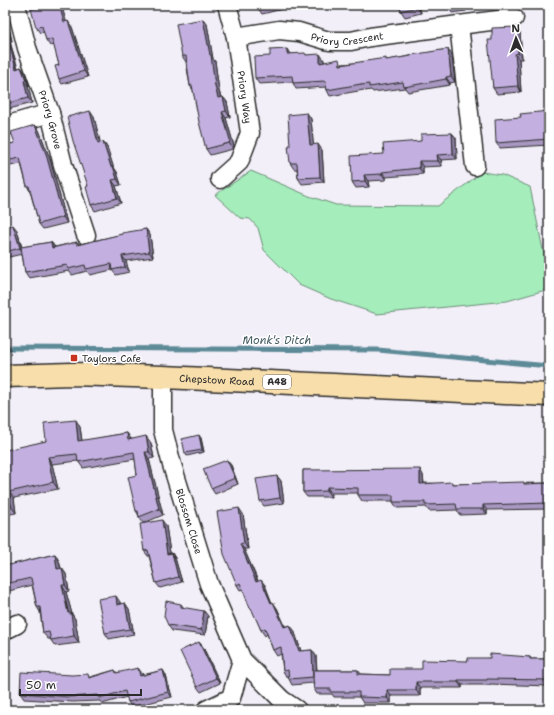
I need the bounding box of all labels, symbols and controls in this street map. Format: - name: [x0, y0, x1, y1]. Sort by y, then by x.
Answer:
- north arrow: [496, 18, 536, 58]
- text: N: [511, 21, 521, 36]
- street label: Priory Crescent: [309, 29, 384, 48]
- street label: Priory Way: [234, 70, 255, 125]
- street label: Priory Grove: [35, 89, 65, 151]
- water label: Monk's Ditch: [243, 333, 311, 348]
- place label: Taylors Cafe: [82, 352, 142, 365]
- marker: Taylors Cafe: [69, 353, 79, 363]
- street label: Chepstow Road: [179, 372, 255, 388]
- road number: A48: [263, 375, 291, 389]
- street label: Blossom Close: [173, 487, 205, 556]
- scale bar: [20, 671, 141, 697]
- text: 50 m: [26, 677, 56, 693]

